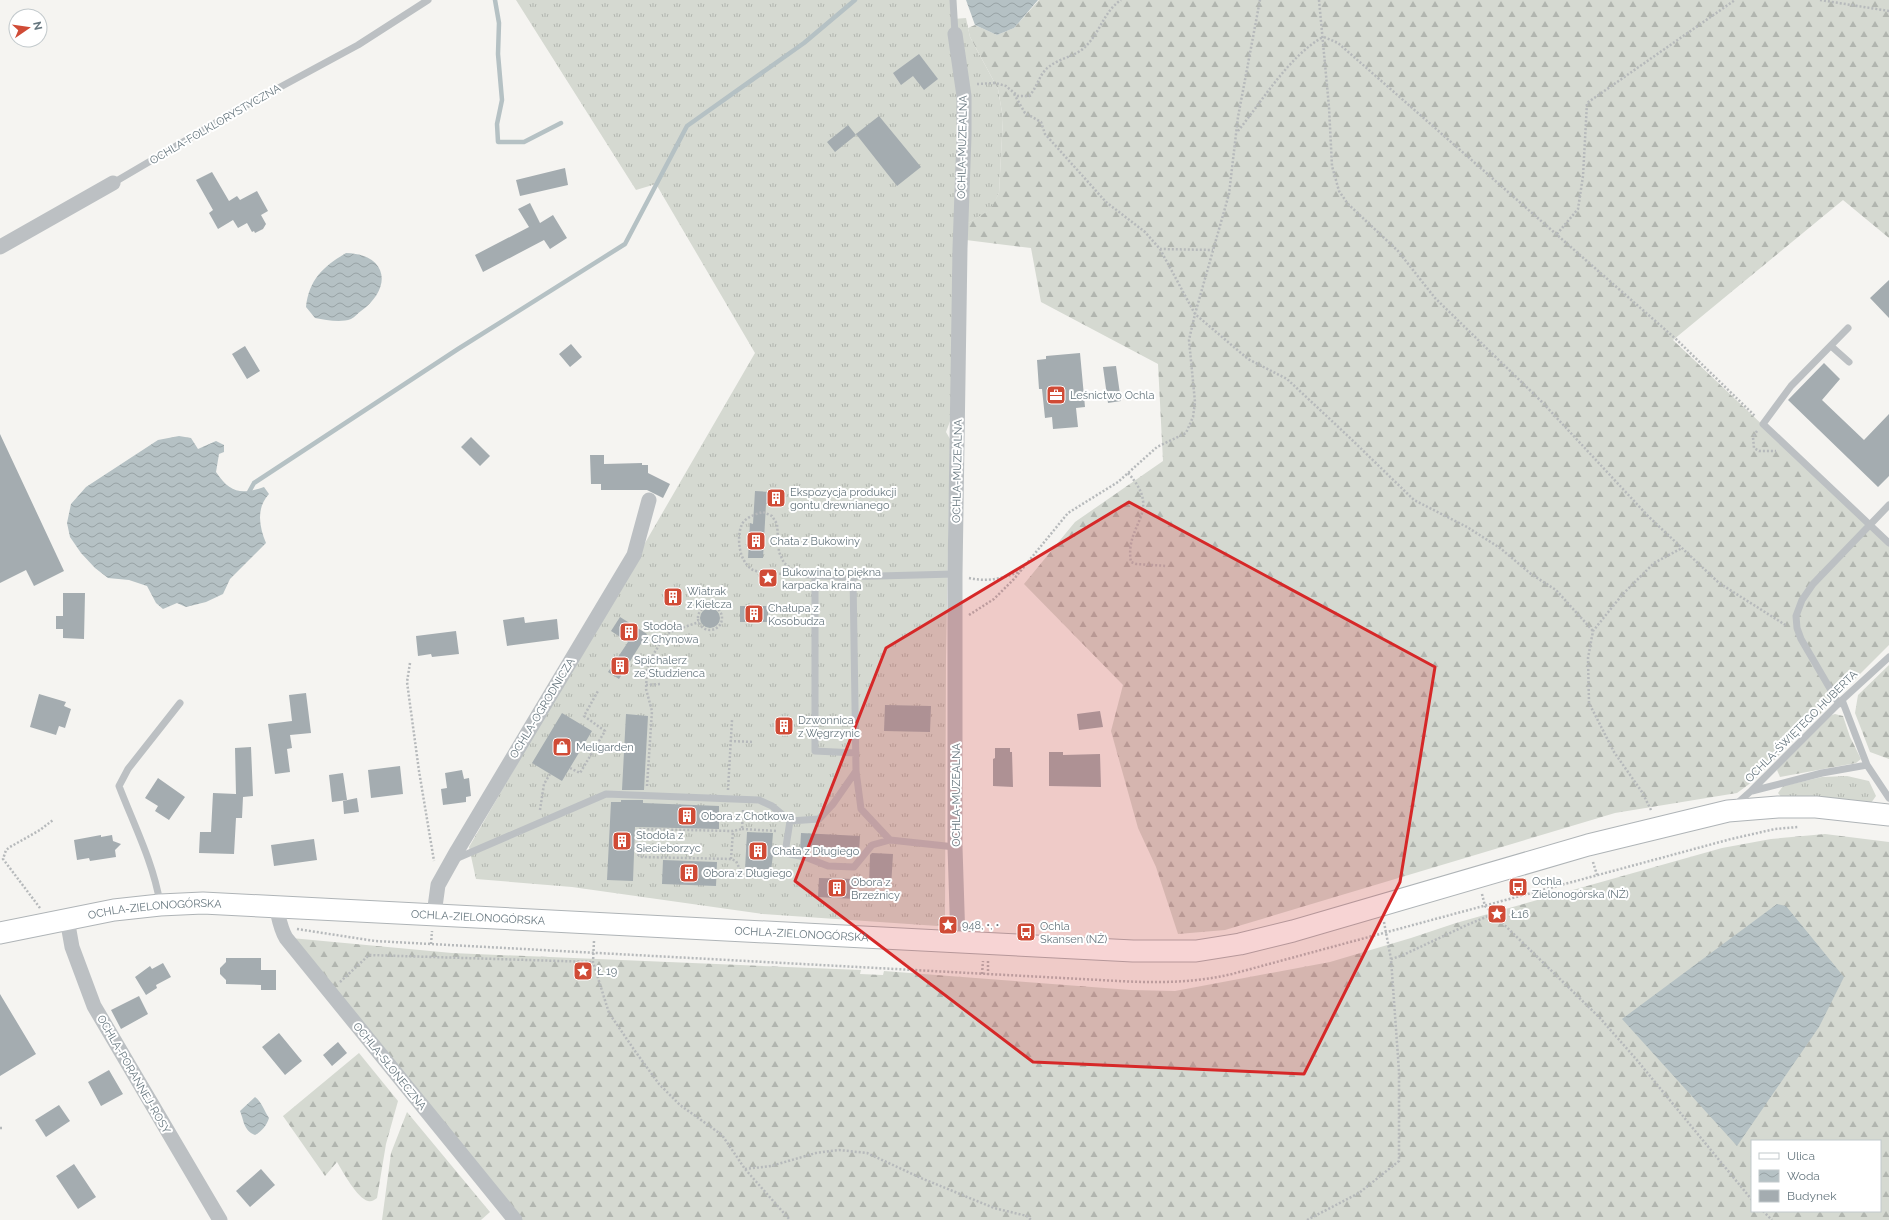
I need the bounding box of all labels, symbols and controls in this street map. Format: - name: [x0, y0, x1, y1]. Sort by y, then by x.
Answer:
- north arrow: [8, 8, 48, 48]
- text: N: [30, 20, 45, 31]
- street label: OCHLA-FOLKLORYSTYCZNA: [147, 81, 283, 167]
- street label: OCHLA-MUZEALNA: [955, 94, 970, 199]
- office icon: Leśnictwo Ochla: [1045, 384, 1067, 406]
- place label: Leśnictwo Ochla: [1070, 389, 1154, 402]
- street label: OCHLA-MUZEALNA: [950, 418, 965, 523]
- place label: Ekspozycja produkcji gontu drewnianego: [790, 486, 896, 512]
- building icon: Ekspozycja produkcji gontu drewnianego: [765, 487, 787, 509]
- building icon: Chata z Bukowiny: [745, 530, 767, 552]
- place label: Chata z Bukowiny: [770, 535, 860, 548]
- place label: Bukowina to piękna karpacka kraina: [782, 566, 881, 592]
- place icon: Bukowina to piękna karpacka kraina: [757, 567, 779, 589]
- place label: Wiatrak z Kiełcza: [687, 585, 732, 611]
- building icon: Wiatrak z Kiełcza: [662, 586, 684, 608]
- place label: Chałupa z Kosobudza: [768, 602, 825, 628]
- building icon: Chałupa z Kosobudza: [743, 603, 765, 625]
- place label: Stodoła z Chynowa: [643, 620, 699, 646]
- building icon: Stodoła z Chynowa: [618, 621, 640, 643]
- place label: Spichalerz ze Studzienca: [634, 654, 705, 680]
- street label: OCHLA-OGRODNICZA: [507, 655, 578, 761]
- building icon: Spichalerz ze Studzienca: [609, 655, 631, 677]
- street label: OCHLA-ŚWIĘTEGO HUBERTA: [1742, 667, 1860, 785]
- place label: Dzwonnica z Węgrzynic: [798, 714, 860, 740]
- building icon: Dzwonnica z Węgrzynic: [773, 715, 795, 737]
- shop icon: Meligarden: [551, 736, 573, 758]
- place label: Meligarden: [576, 741, 634, 754]
- street label: OCHLA-MUZEALNA: [950, 743, 963, 847]
- building icon: Obora z Chotkowa: [676, 805, 698, 827]
- place label: Obora z Chotkowa: [701, 810, 794, 823]
- place label: Stodoła z Siecieborzyc: [636, 829, 701, 855]
- building icon: Stodoła z Siecieborzyc: [611, 830, 633, 852]
- building icon: Chata z Długiego: [747, 840, 769, 862]
- place label: Chata z Długiego: [772, 845, 860, 858]
- building icon: Obora z Długiego: [678, 862, 700, 884]
- place label: Obora z Długiego: [703, 867, 793, 880]
- place label: Ochla Zielonogórska (NŻ): [1532, 875, 1629, 901]
- place label: Obora z Brzeźnicy: [851, 876, 900, 902]
- bus stop icon: Ochla Zielonogórska (NŻ): [1507, 876, 1529, 898]
- building icon: Obora z Brzeźnicy: [826, 877, 848, 899]
- street label: OCHLA-ZIELONOGÓRSKA: [87, 896, 222, 922]
- place icon: Ł16: [1486, 903, 1508, 925]
- street label: OCHLA-ZIELONOGÓRSKA: [411, 908, 546, 928]
- place label: Ł16: [1511, 908, 1529, 921]
- place icon: 948, •, •: [937, 914, 959, 936]
- place label: 948, •, •: [962, 919, 999, 932]
- place label: Ochla Skansen (NŻ): [1040, 920, 1107, 946]
- bus stop icon: Ochla Skansen (NŻ): [1015, 921, 1037, 943]
- street label: OCHLA-ZIELONOGÓRSKA: [734, 924, 870, 944]
- place icon: Ł 19: [572, 960, 594, 982]
- place label: Ł 19: [597, 965, 617, 978]
- street label: OCHLA-PORANNEJ-ROSY: [94, 1013, 173, 1136]
- street label: OCHLA-SŁONECZNA: [350, 1020, 429, 1113]
- legend: [1751, 1140, 1881, 1212]
- text: Ulica: [1787, 1149, 1815, 1163]
- text: Woda: [1787, 1169, 1820, 1183]
- text: Budynek: [1787, 1189, 1837, 1203]

